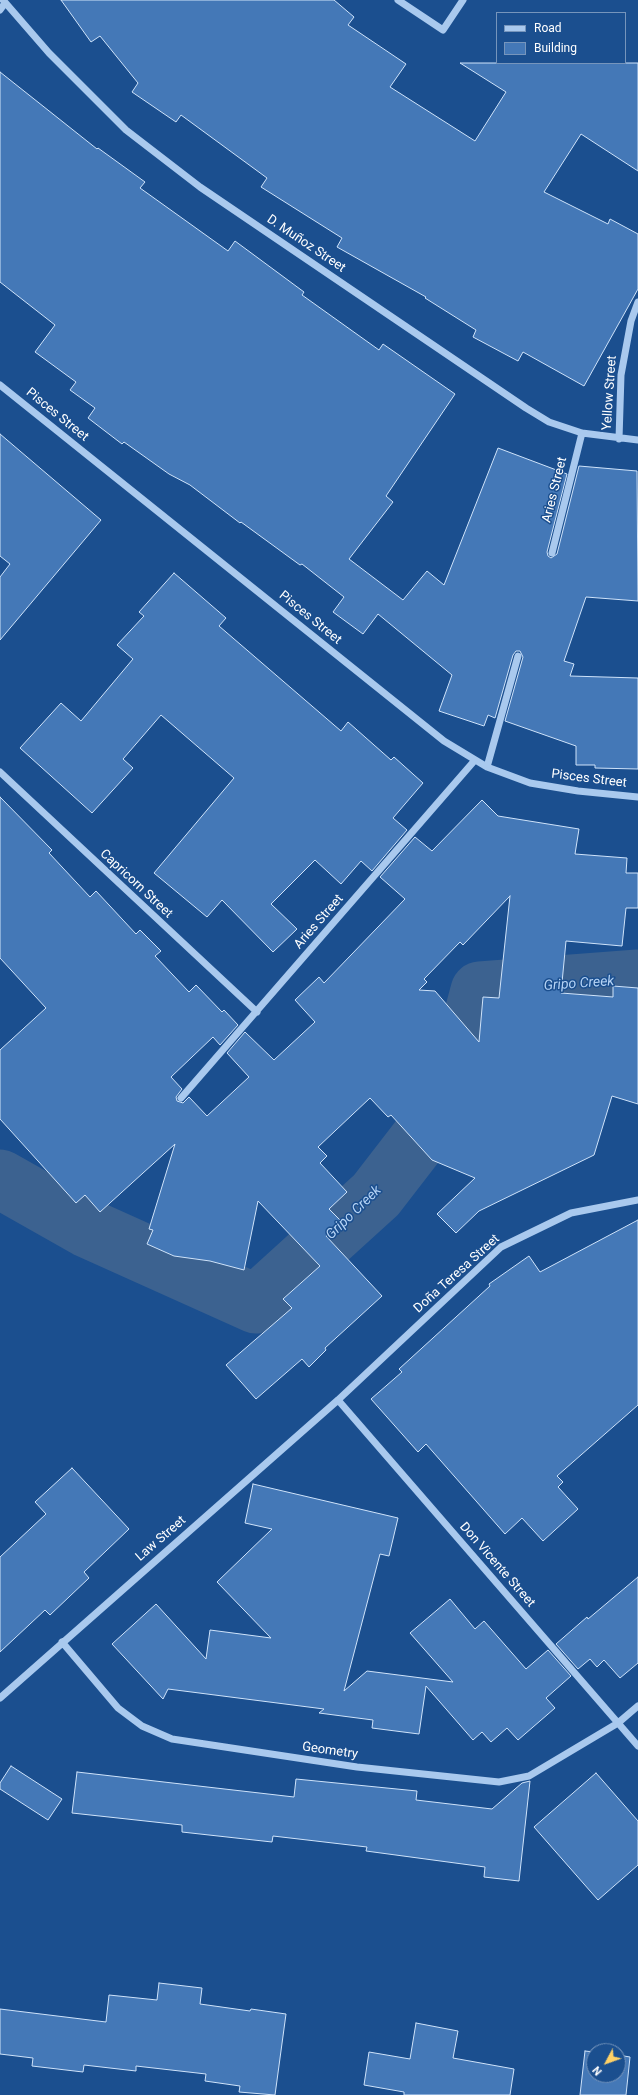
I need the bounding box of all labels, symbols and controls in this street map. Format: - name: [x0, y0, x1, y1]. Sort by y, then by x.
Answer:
- legend: [496, 12, 626, 64]
- text: Road: [534, 21, 562, 35]
- text: Building: [534, 41, 577, 55]
- street label: D. Muñoz Street: [264, 212, 348, 276]
- street label: Yellow Street: [600, 355, 620, 431]
- street label: Pisces Street: [23, 385, 91, 445]
- street label: Aries Street: [539, 456, 571, 524]
- street label: Pisces Street: [276, 588, 344, 648]
- street label: Pisces Street: [550, 767, 628, 791]
- street label: Capricorn Street: [96, 846, 176, 922]
- street label: Aries Street: [291, 892, 347, 952]
- water label: Gripo Creek: [543, 973, 615, 995]
- water label: Gripo Creek: [323, 1182, 385, 1244]
- street label: Doña Teresa Street: [411, 1231, 503, 1317]
- street label: Law Street: [133, 1513, 189, 1565]
- street label: Don Vicente Street: [456, 1519, 538, 1611]
- street label: Geometry: [301, 1739, 359, 1763]
- north arrow: [586, 2043, 626, 2083]
- text: N: [590, 2063, 605, 2078]

